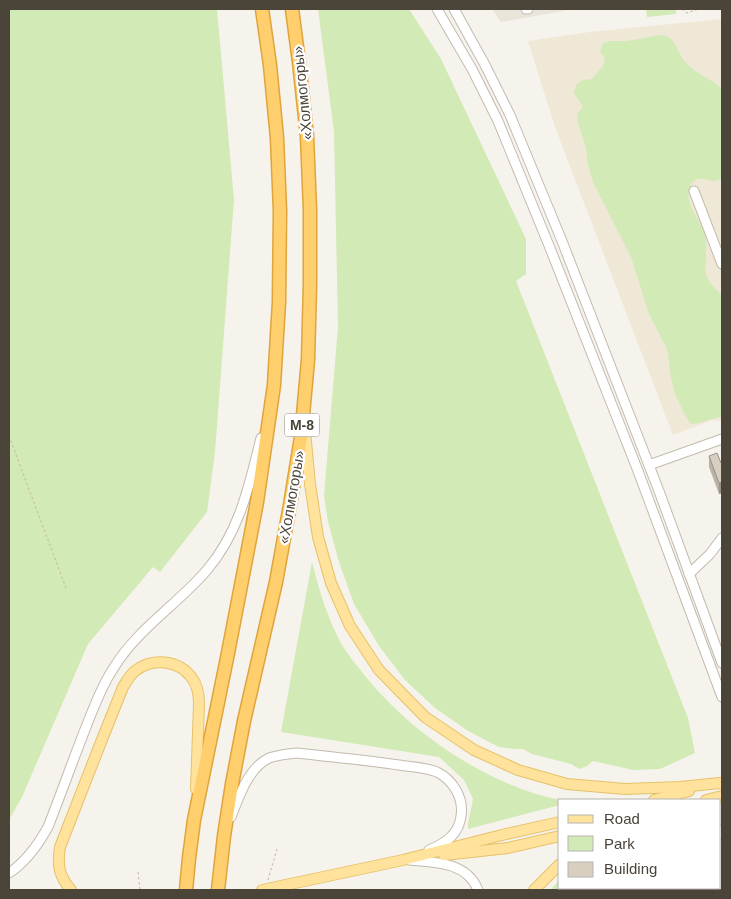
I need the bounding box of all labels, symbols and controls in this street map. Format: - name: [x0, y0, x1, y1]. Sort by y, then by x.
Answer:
- street label: «Холмогоры»: [289, 45, 315, 141]
- road number: М-8: [284, 414, 320, 436]
- street label: «Холмогоры»: [274, 449, 308, 545]
- legend: [558, 799, 721, 889]
- text: Road: [604, 810, 640, 827]
- text: Park: [604, 835, 635, 852]
- text: Building: [604, 860, 657, 877]

